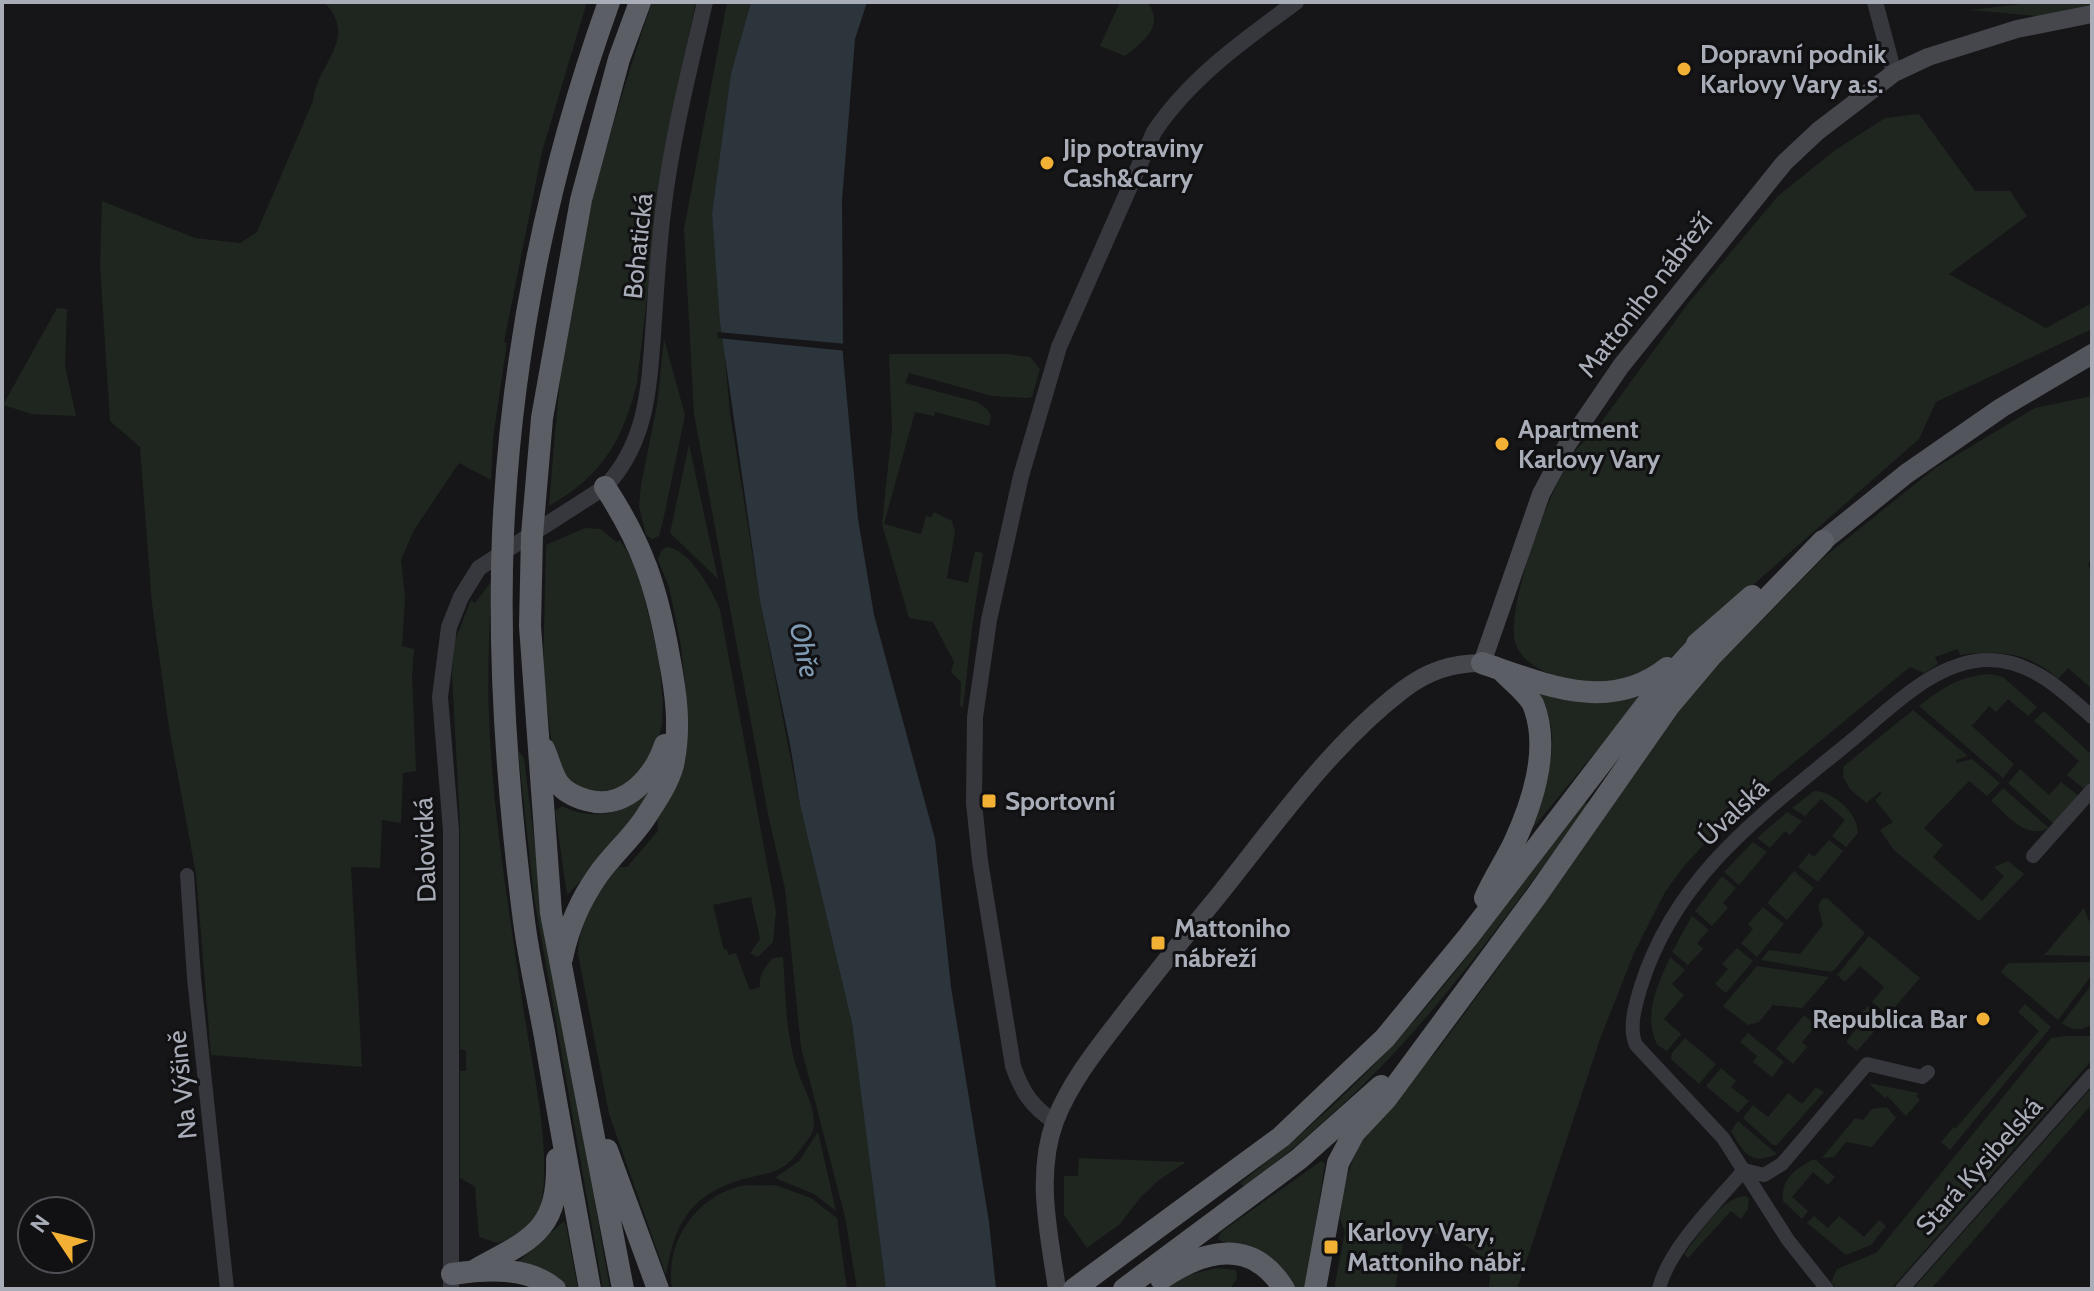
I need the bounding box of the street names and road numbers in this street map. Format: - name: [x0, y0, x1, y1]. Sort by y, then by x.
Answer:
- street label: Bohatická: [617, 191, 660, 300]
- street label: Mattoniho nábřeží: [1571, 206, 1719, 384]
- street label: Úvalská: [1691, 771, 1775, 853]
- street label: Dalovická: [407, 796, 443, 903]
- street label: Na Výšině: [160, 1029, 204, 1141]
- street label: Stará Kysibelská: [1909, 1090, 2049, 1241]

